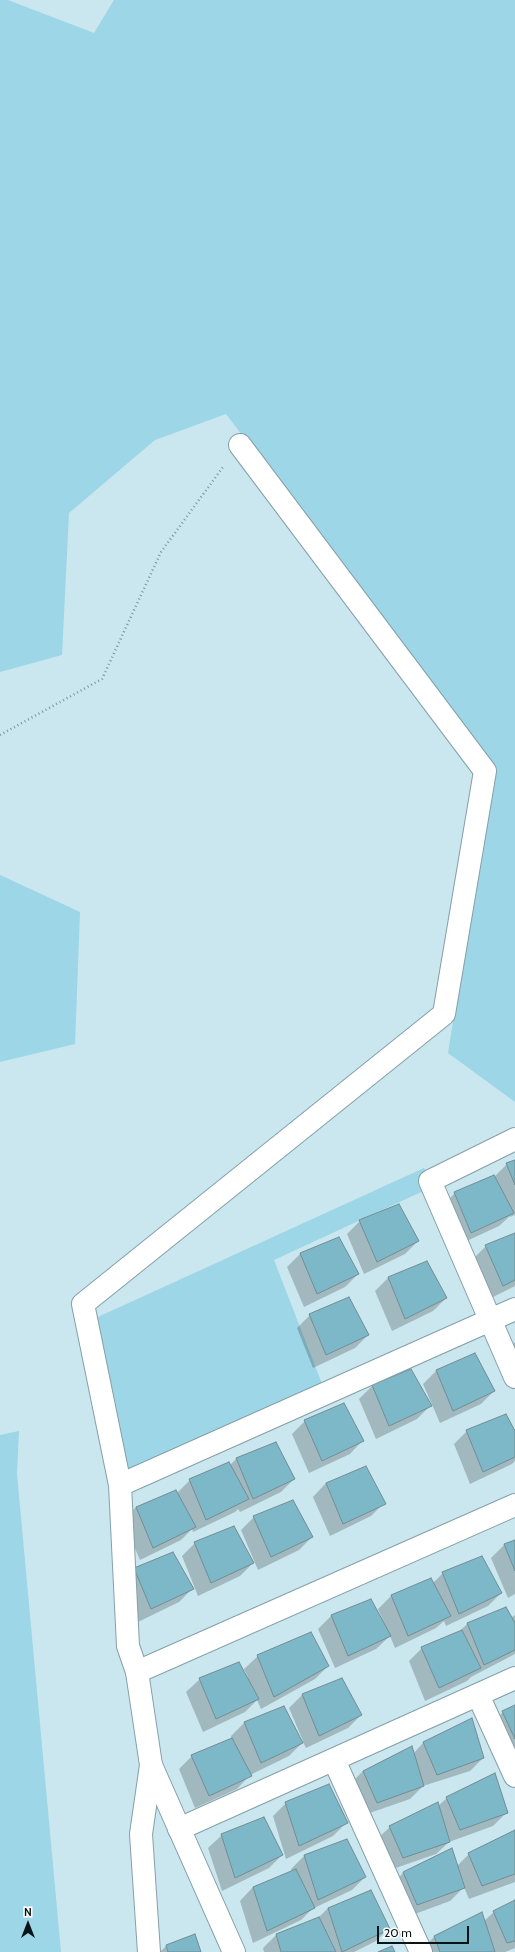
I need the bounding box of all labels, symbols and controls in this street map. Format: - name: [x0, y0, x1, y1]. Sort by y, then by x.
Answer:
- north arrow: [8, 1904, 48, 1944]
- text: N: [24, 1905, 32, 1919]
- scale bar: [379, 1918, 471, 1944]
- text: 20 m: [384, 1925, 412, 1940]

